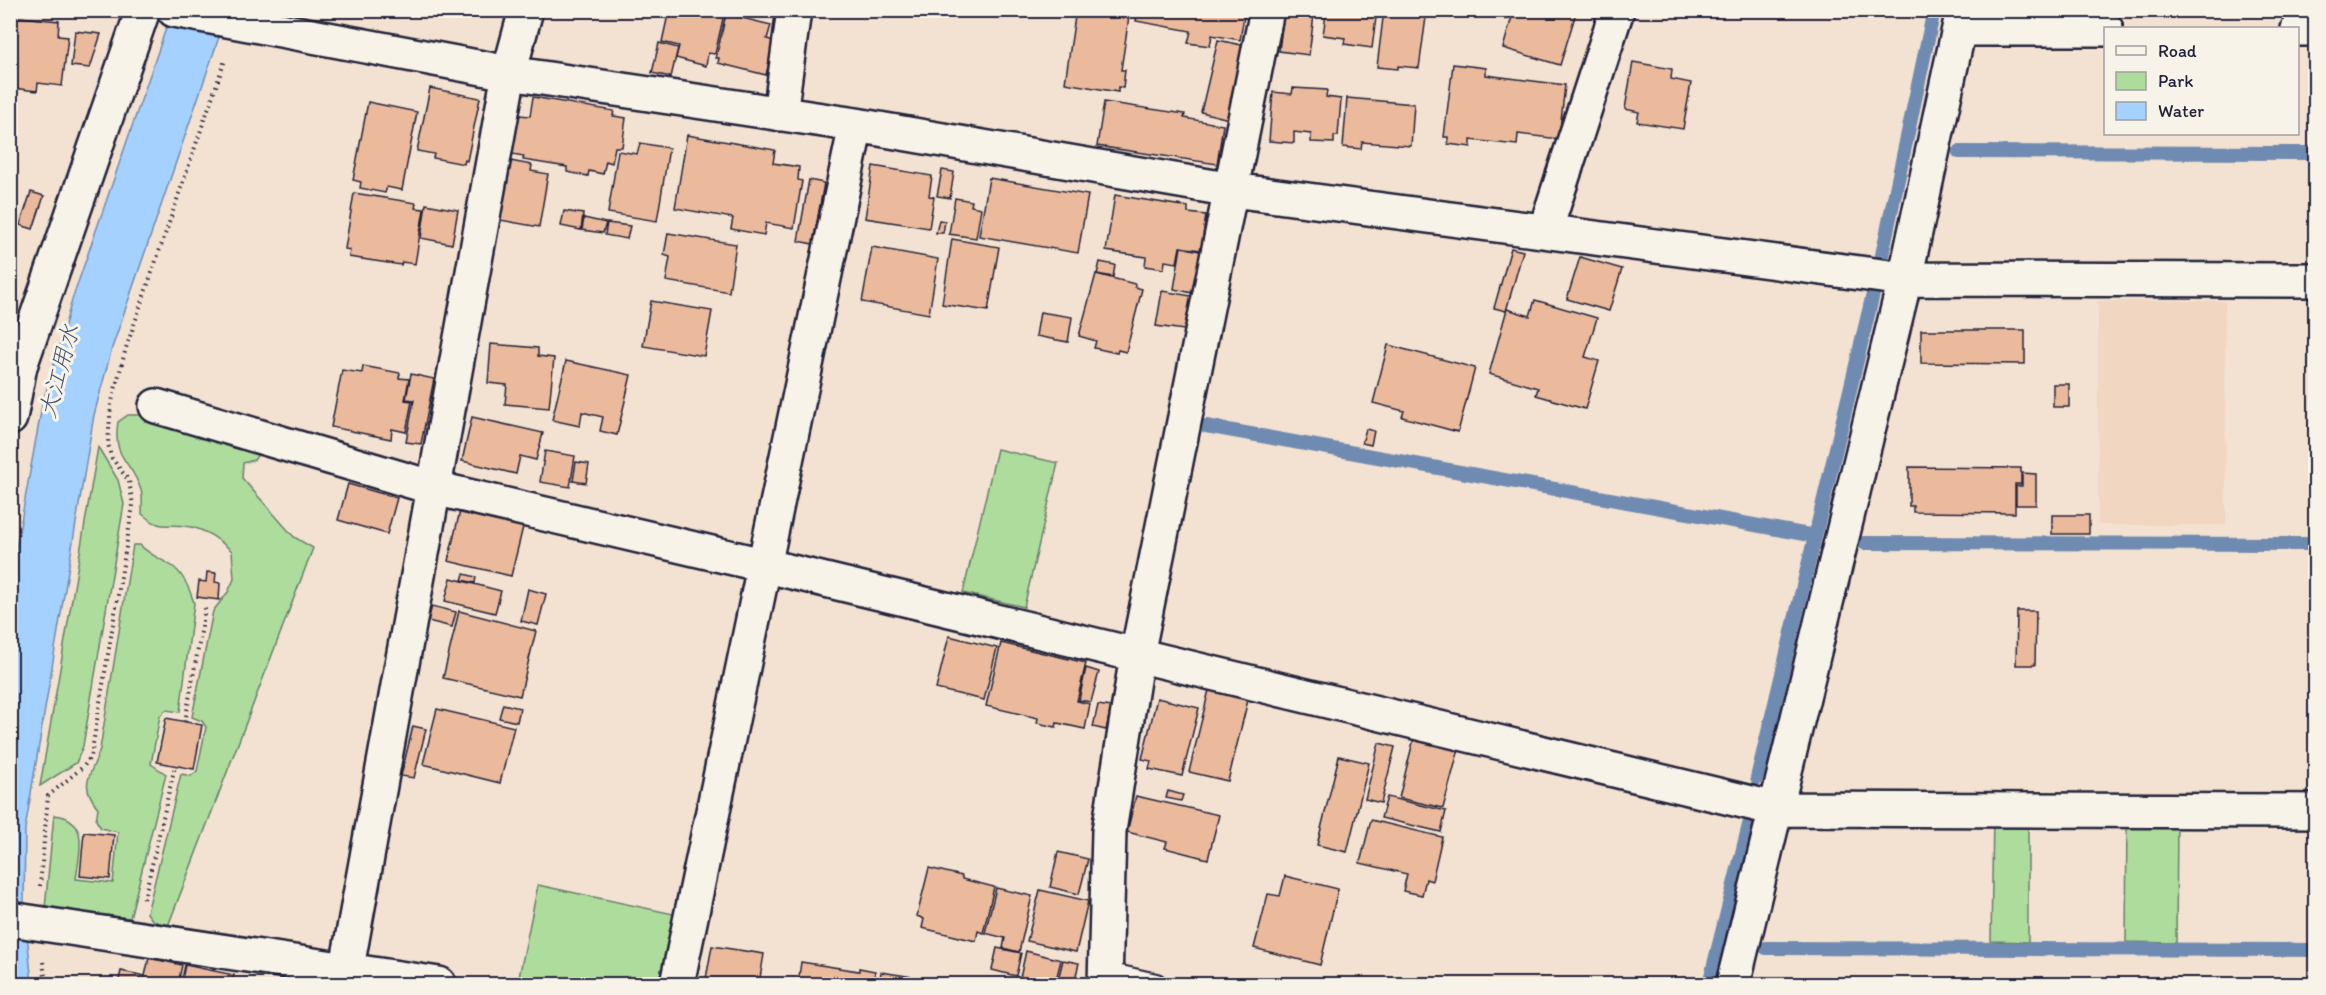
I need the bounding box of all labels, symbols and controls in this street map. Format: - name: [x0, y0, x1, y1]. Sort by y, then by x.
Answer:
- legend: [2104, 27, 2299, 135]
- text: Road: [2158, 40, 2197, 62]
- text: Park: [2158, 70, 2193, 92]
- text: Water: [2158, 100, 2204, 122]
- water label: 大江用水: [32, 321, 85, 421]

